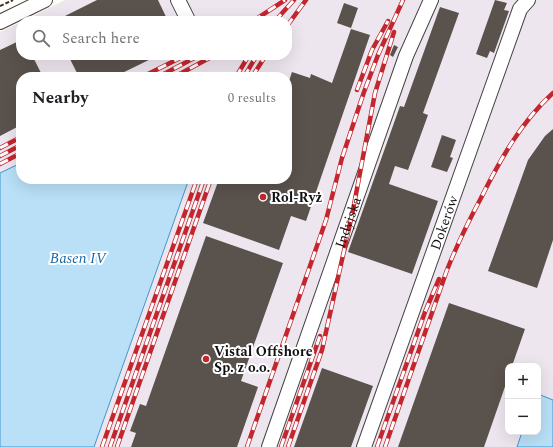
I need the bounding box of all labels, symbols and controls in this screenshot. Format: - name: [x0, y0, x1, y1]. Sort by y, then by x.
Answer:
- search box: [16, 16, 292, 60]
- icon: search: [30, 27, 52, 49]
- text: Search here: [62, 27, 140, 50]
- text: Nearby: [32, 85, 88, 111]
- text: 0 results: [228, 88, 276, 108]
- place label: Rol-Ryż: [271, 187, 322, 208]
- marker: Rol-Ryż: [258, 192, 268, 202]
- street label: Dokerów: [424, 192, 463, 253]
- street label: Indyjska: [329, 194, 366, 251]
- water label: Basen IV: [50, 247, 107, 270]
- place label: Vistal Offshore Sp. z o.o.: [214, 341, 313, 378]
- marker: Vistal Offshore Sp. z o.o.: [201, 354, 211, 364]
- map controls: [505, 363, 541, 435]
- button: +: [505, 363, 541, 399]
- button: −: [505, 399, 541, 435]

